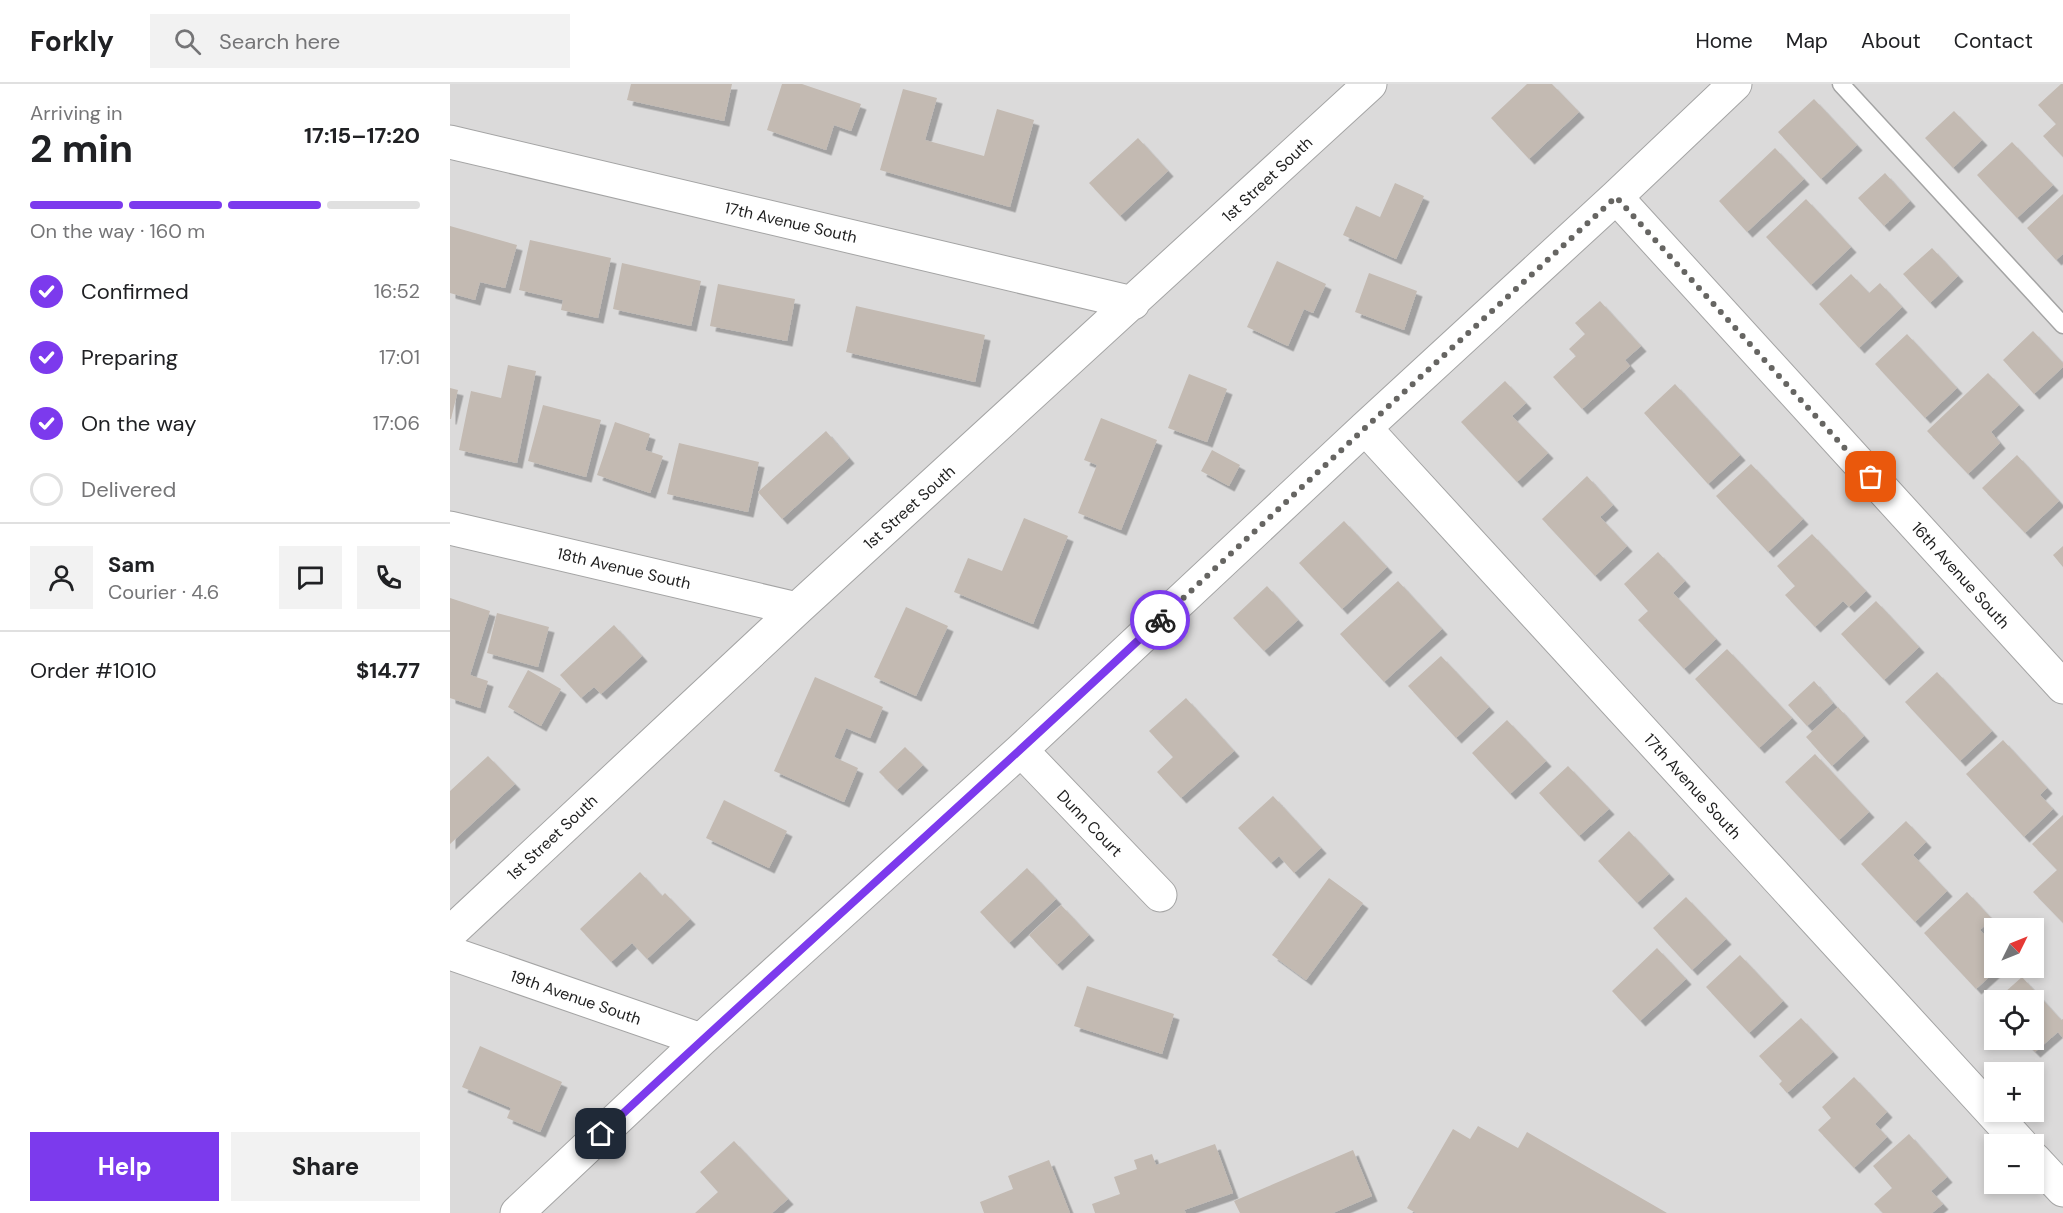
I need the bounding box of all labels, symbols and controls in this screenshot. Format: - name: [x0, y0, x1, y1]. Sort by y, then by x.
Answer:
- search box: [150, 14, 570, 68]
- text: Forkly: [30, 23, 114, 60]
- icon: search: [171, 25, 204, 58]
- text: Search here: [219, 27, 340, 56]
- text: Home: [1695, 27, 1753, 55]
- text: Map: [1786, 27, 1828, 55]
- text: About: [1861, 27, 1921, 55]
- text: Contact: [1954, 27, 2033, 55]
- text: Arriving in: [30, 100, 122, 126]
- text: 17:15–17:20: [304, 121, 420, 150]
- text: 2 min: [30, 123, 133, 174]
- street label: 1st Street South: [1218, 132, 1317, 227]
- street label: 17th Avenue South: [723, 197, 859, 248]
- text: On the way · 160 m: [30, 218, 205, 244]
- icon: check: [30, 275, 63, 308]
- text: Confirmed: [81, 277, 189, 306]
- text: 16:52: [374, 278, 420, 304]
- icon: check: [30, 341, 63, 374]
- text: Preparing: [81, 343, 178, 372]
- text: 17:01: [379, 344, 420, 370]
- icon: check: [30, 407, 63, 440]
- text: On the way: [81, 409, 196, 438]
- text: 17:06: [373, 410, 420, 436]
- pin: [1845, 451, 1896, 502]
- icon: bag: [1854, 460, 1887, 493]
- street label: 1st Street South: [859, 461, 960, 554]
- text: Delivered: [81, 475, 176, 504]
- street label: 16th Avenue South: [1907, 517, 2014, 633]
- street label: 18th Avenue South: [555, 543, 693, 594]
- button: person: [30, 546, 93, 609]
- button: chat: [279, 546, 342, 609]
- button: phone: [357, 546, 420, 609]
- text: Sam: [108, 550, 155, 579]
- text: Courier · 4.6: [108, 579, 219, 605]
- courier: [1130, 590, 1190, 650]
- icon: bike: [1144, 604, 1177, 637]
- text: Order #1010: [30, 656, 157, 685]
- text: $14.77: [356, 656, 420, 685]
- street label: 17th Avenue South: [1640, 729, 1746, 844]
- street label: Dunn Court: [1053, 785, 1127, 861]
- street label: 1st Street South: [503, 790, 602, 885]
- north arrow: [1984, 918, 2044, 978]
- map controls: [1984, 918, 2044, 1194]
- street label: 19th Avenue South: [508, 965, 644, 1030]
- button: locate: [1984, 990, 2044, 1050]
- button: +: [1984, 1062, 2044, 1122]
- pin: [575, 1108, 626, 1159]
- icon: home: [584, 1117, 617, 1150]
- button: Help: [30, 1132, 219, 1201]
- button: Share: [231, 1132, 420, 1201]
- button: −: [1984, 1134, 2044, 1194]

